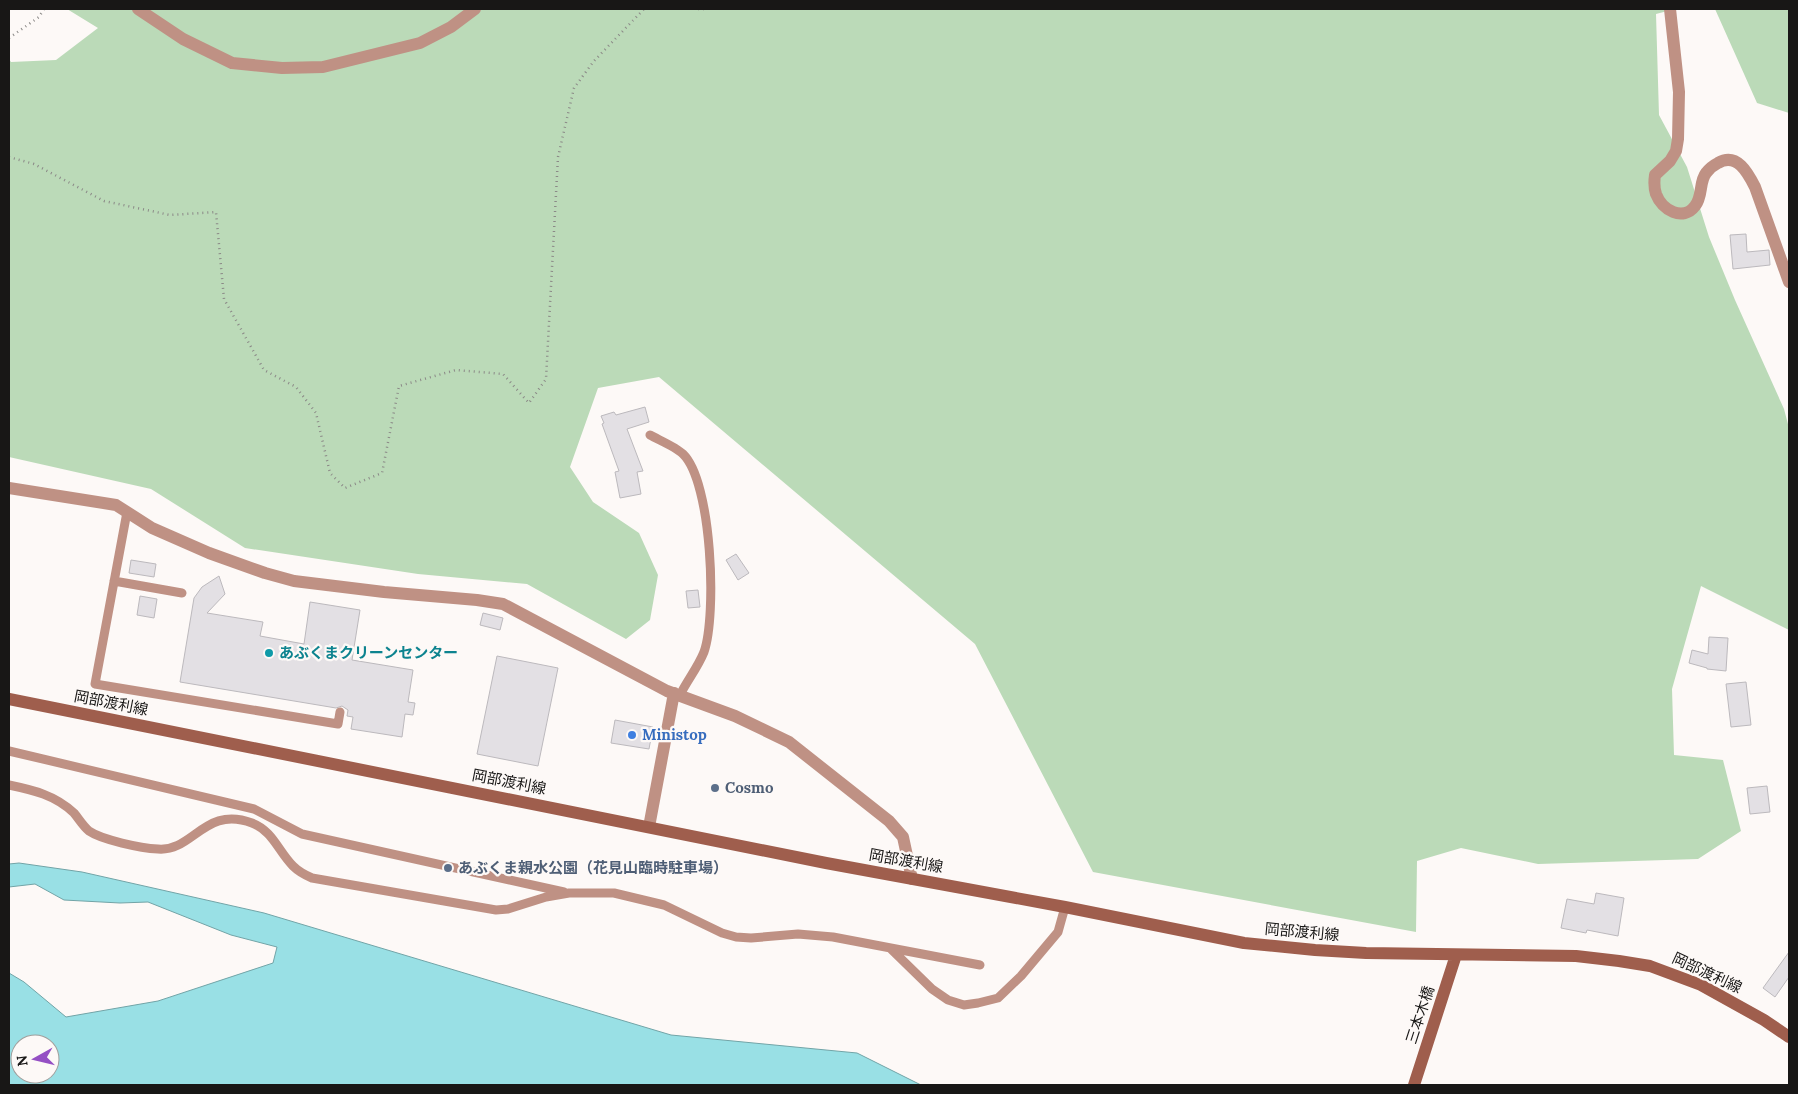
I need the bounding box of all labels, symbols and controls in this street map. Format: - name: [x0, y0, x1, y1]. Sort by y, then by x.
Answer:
- place label: あぶくまクリーンセンター: [279, 643, 458, 662]
- marker: あぶくまクリーンセンター: [263, 647, 275, 659]
- street label: 岡部渡利線: [72, 686, 150, 719]
- place label: Ministop: [642, 725, 707, 744]
- marker: Ministop: [626, 729, 638, 741]
- street label: 岡部渡利線: [470, 765, 548, 798]
- place label: Cosmo: [725, 778, 774, 797]
- marker: Cosmo: [709, 782, 721, 794]
- street label: 岡部渡利線: [867, 845, 945, 876]
- place label: あぶくま親水公園（花見山臨時駐車場）: [458, 858, 728, 877]
- marker: あぶくま親水公園（花見山臨時駐車場）: [442, 862, 454, 874]
- street label: 岡部渡利線: [1264, 919, 1340, 944]
- street label: 岡部渡利線: [1669, 948, 1745, 997]
- street label: 三本木橋: [1401, 983, 1438, 1046]
- north arrow: [10, 1034, 60, 1084]
- text: N: [12, 1054, 32, 1067]

